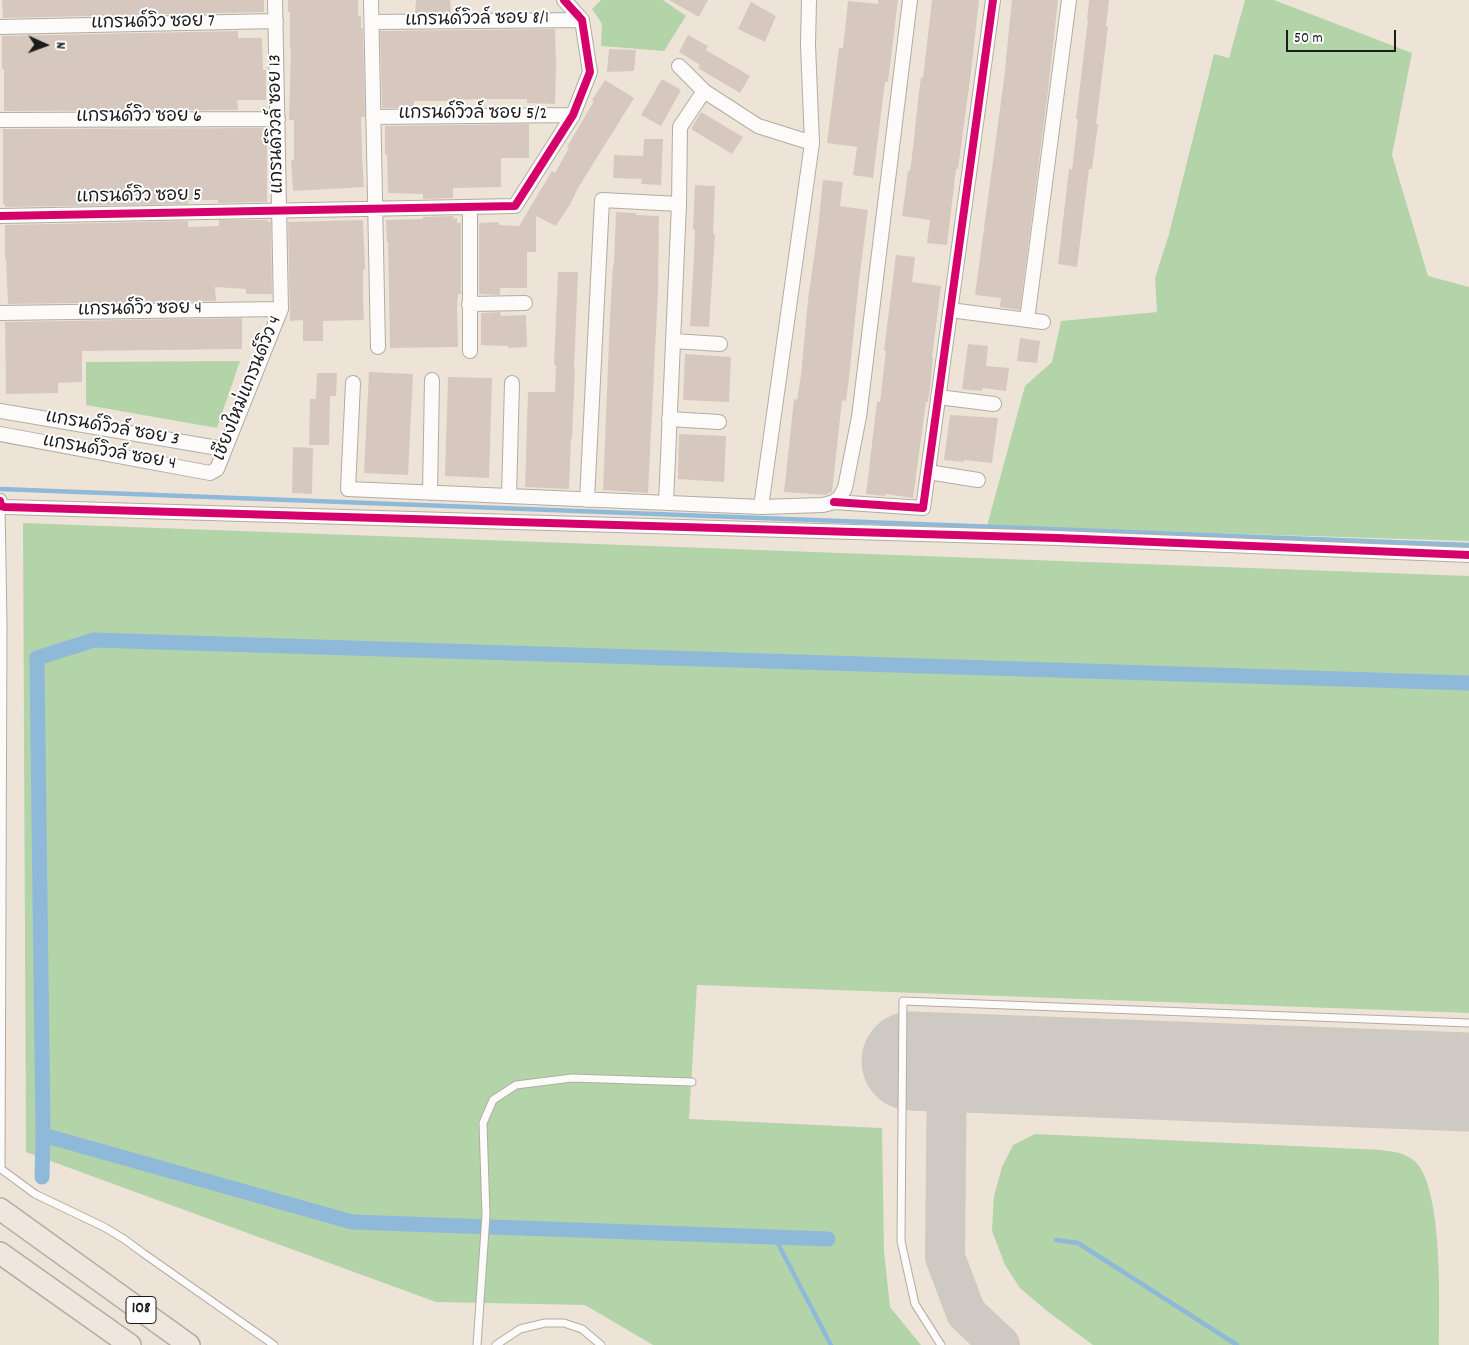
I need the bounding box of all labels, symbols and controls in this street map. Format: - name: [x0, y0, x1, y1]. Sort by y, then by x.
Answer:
- street label: แกรนด์วิวล์ ซอย 8/1: [405, 9, 549, 33]
- street label: แกรนด์วิว ซอย 7: [91, 12, 215, 36]
- north arrow: [20, 20, 70, 70]
- scale bar: [1289, 20, 1399, 52]
- text: 50 m: [1294, 28, 1323, 50]
- text: N: [50, 42, 70, 49]
- street label: แกรนด์วิวล์ ซอย 13: [266, 54, 290, 194]
- street label: แกรนด์วิวล์ ซอย 5/2: [399, 105, 547, 127]
- street label: แกรนด์วิว ซอย 6: [76, 108, 202, 130]
- street label: แกรนด์วิว ซอย 5: [76, 186, 202, 210]
- street label: แกรนด์วิว ซอย 4: [78, 299, 202, 323]
- street label: เชียงใหม่แกรนด์วิว 4: [210, 313, 288, 465]
- street label: แกรนด์วิวล์ ซอย 3: [43, 408, 181, 452]
- street label: แกรนด์วิวล์ ซอย 4: [41, 432, 177, 476]
- road number: 108: [126, 1296, 156, 1324]

